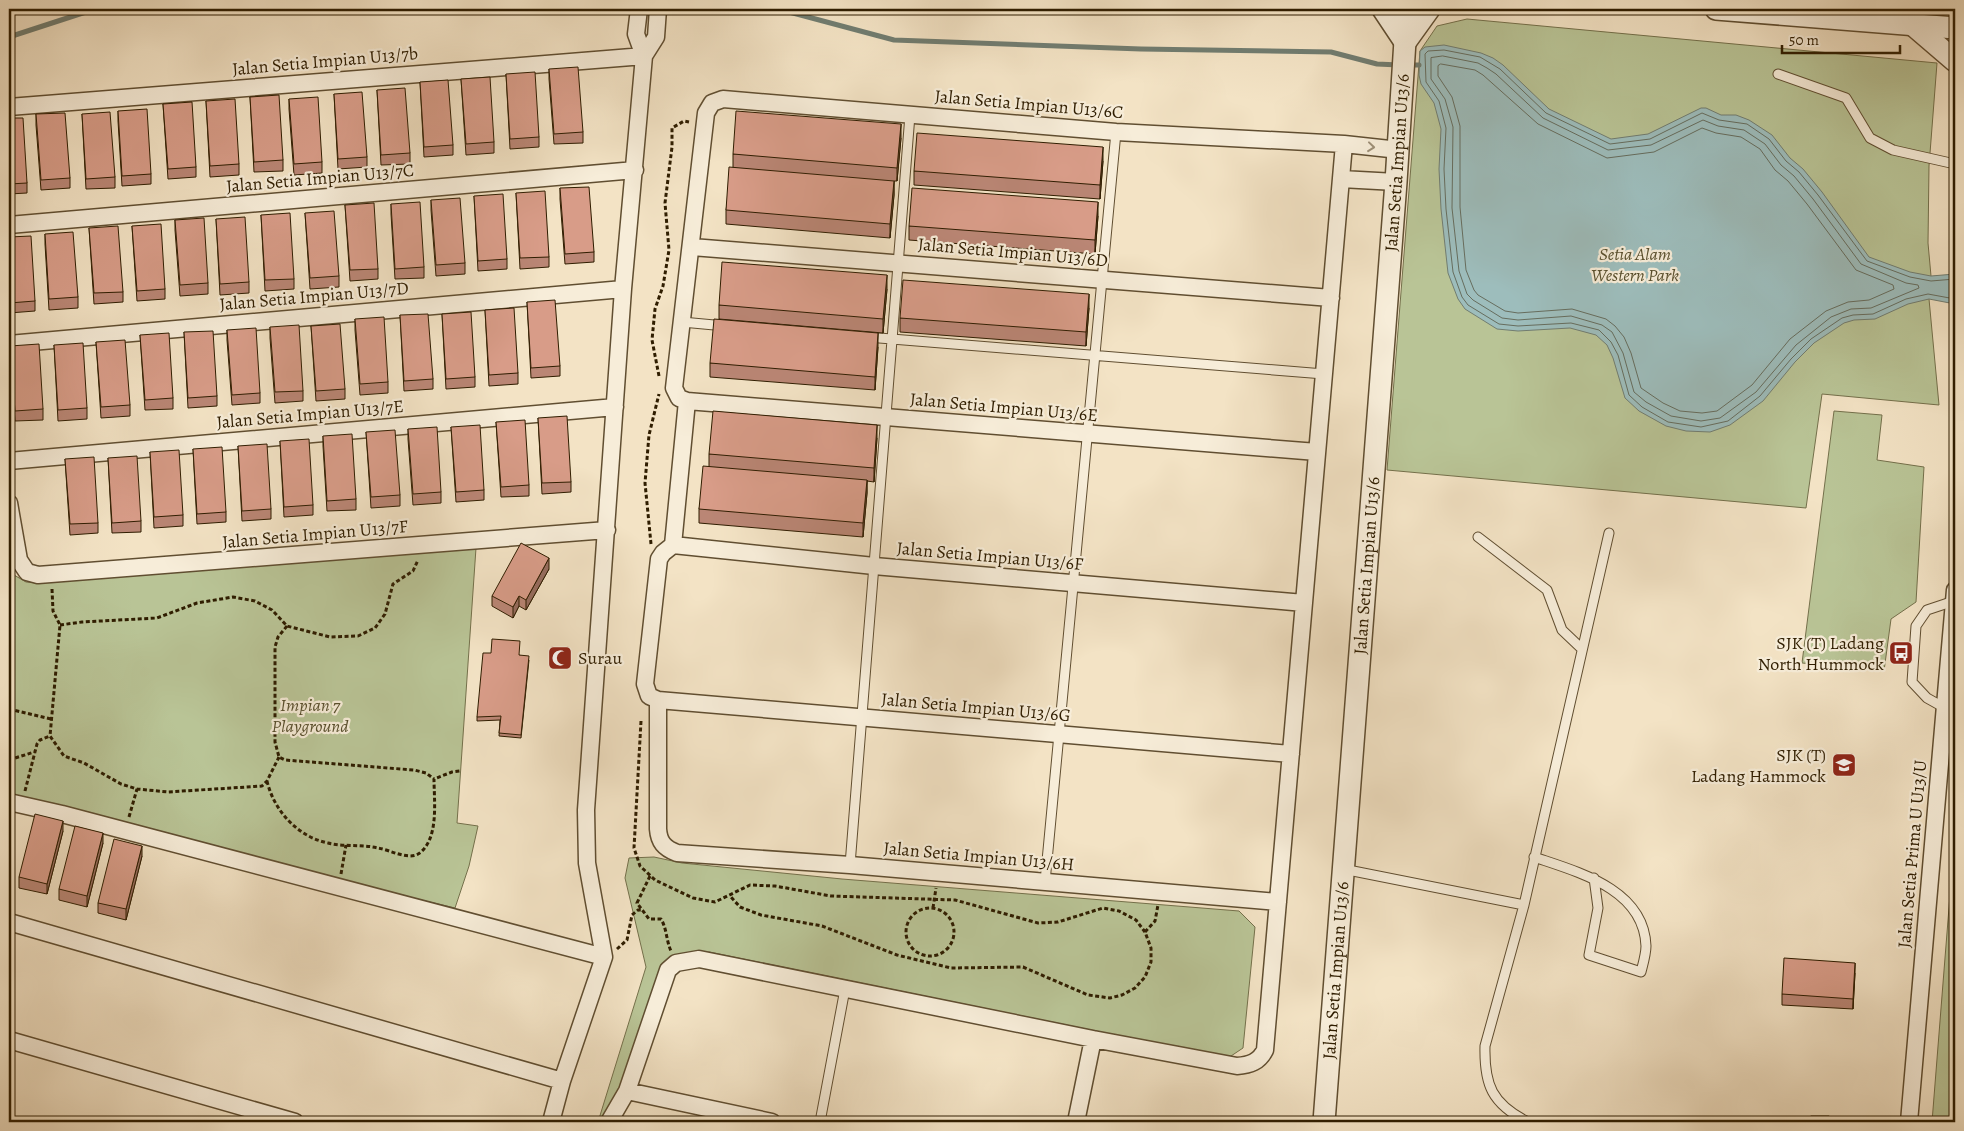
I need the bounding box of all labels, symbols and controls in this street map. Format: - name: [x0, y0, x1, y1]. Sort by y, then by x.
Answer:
- scale bar: [1782, 22, 1899, 54]
- text: 50 m: [1789, 30, 1819, 50]
- street label: Jalan Setia Impian U13/7b: [231, 41, 419, 81]
- street label: Jalan Setia Impian U13/6: [1379, 73, 1415, 253]
- street label: Jalan Setia Impian U13/6C: [934, 84, 1124, 124]
- one-way arrow: [1367, 141, 1375, 152]
- street label: Jalan Setia Impian U13/7C: [225, 158, 415, 198]
- street label: Jalan Setia Impian U13/6D: [917, 232, 1109, 272]
- park label: Setia Alam Western Park: [1591, 242, 1679, 287]
- street label: Jalan Setia Impian U13/7D: [218, 276, 410, 316]
- street label: Jalan Setia Impian U13/6E: [909, 387, 1099, 427]
- street label: Jalan Setia Impian U13/7E: [215, 394, 405, 434]
- street label: Jalan Setia Impian U13/6: [1348, 476, 1385, 655]
- street label: Jalan Setia Impian U13/7F: [221, 514, 409, 554]
- street label: Jalan Setia Impian U13/6F: [896, 536, 1084, 576]
- place label: SJK (T) Ladang North Hummock: [1758, 631, 1884, 676]
- bus stop icon: SJK (T) Ladang North Hummock: [1888, 640, 1914, 666]
- mosque icon: Surau: [547, 645, 573, 671]
- place label: Surau: [578, 646, 622, 670]
- street label: Jalan Setia Impian U13/6G: [880, 687, 1072, 727]
- park label: Impian 7 Playground: [271, 693, 349, 738]
- place label: SJK (T) Ladang Hammock: [1691, 743, 1826, 788]
- school or university icon: SJK (T) Ladang Hammock: [1831, 752, 1857, 778]
- street label: Jalan Setia Prima U U13/U: [1892, 759, 1932, 949]
- street label: Jalan Setia Impian U13/6H: [883, 836, 1075, 876]
- street label: Jalan Setia Impian U13/6: [1317, 881, 1354, 1060]

